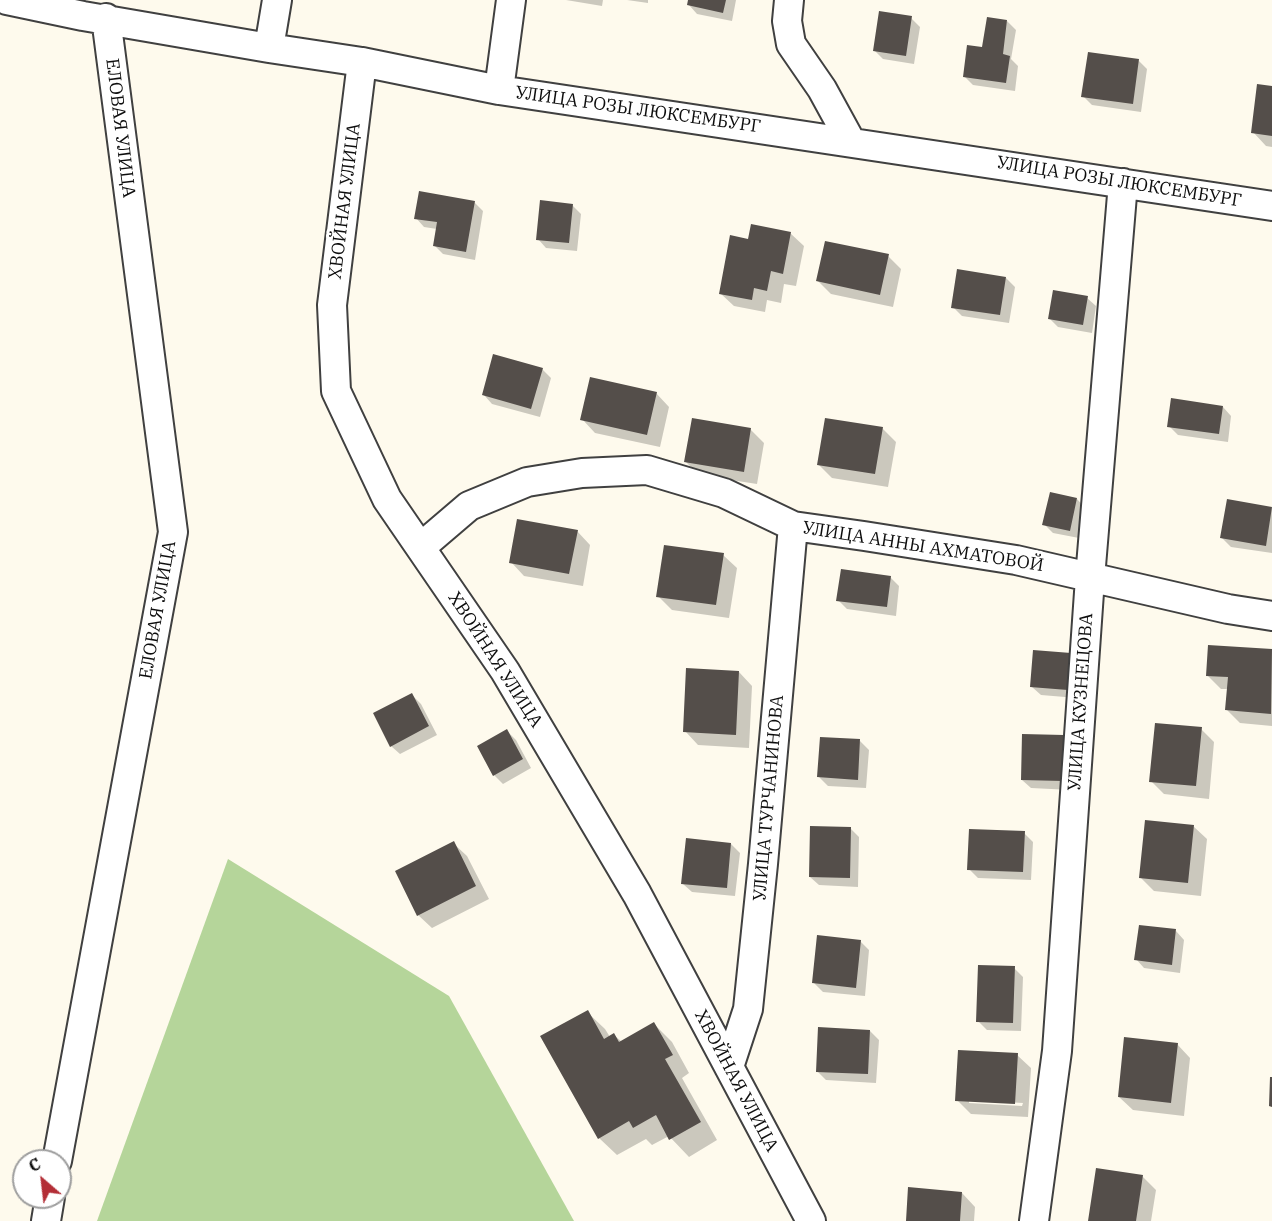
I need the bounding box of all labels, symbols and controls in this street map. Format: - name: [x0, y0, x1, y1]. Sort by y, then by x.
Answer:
- street label: ЕЛОВАЯ УЛИЦА: [101, 57, 139, 199]
- street label: УЛИЦА РОЗЫ ЛЮКСЕМБУРГ: [514, 82, 762, 138]
- street label: ХВОЙНАЯ УЛИЦА: [325, 122, 365, 280]
- street label: УЛИЦА РОЗЫ ЛЮКСЕМБУРГ: [995, 152, 1243, 212]
- street label: УЛИЦА АННЫ АХМАТОВОЙ: [801, 517, 1045, 577]
- street label: ЕЛОВАЯ УЛИЦА: [135, 539, 181, 681]
- street label: ХВОЙНАЯ УЛИЦА: [443, 588, 547, 732]
- street label: УЛИЦА КУЗНЕЦОВА: [1064, 612, 1098, 792]
- street label: УЛИЦА ТУРЧАНИНОВА: [749, 694, 789, 902]
- street label: ХВОЙНАЯ УЛИЦА: [690, 1007, 782, 1155]
- north arrow: [12, 1149, 72, 1209]
- text: С: [25, 1154, 44, 1176]

